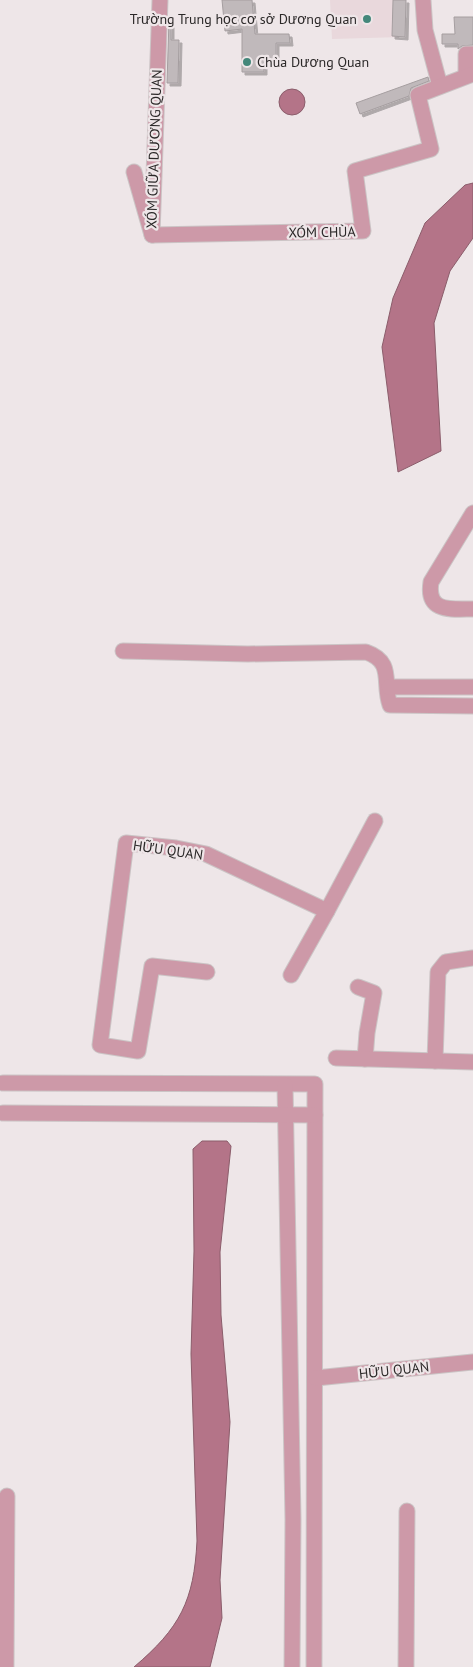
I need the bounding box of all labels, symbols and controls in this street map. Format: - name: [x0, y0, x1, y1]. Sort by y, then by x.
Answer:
- place label: Trường Trung học cơ sở Dương Quan: [130, 10, 357, 28]
- marker: Trường Trung học cơ sở Dương Quan: [361, 13, 373, 25]
- place label: Chùa Dương Quan: [257, 53, 369, 71]
- marker: Chùa Dương Quan: [241, 56, 253, 68]
- street label: XÓM GIỮA DƯƠNG QUAN: [142, 69, 166, 229]
- street label: XÓM CHÙA: [288, 222, 356, 242]
- street label: HỮU QUAN: [132, 836, 204, 864]
- street label: HỮU QUAN: [358, 1357, 430, 1383]

